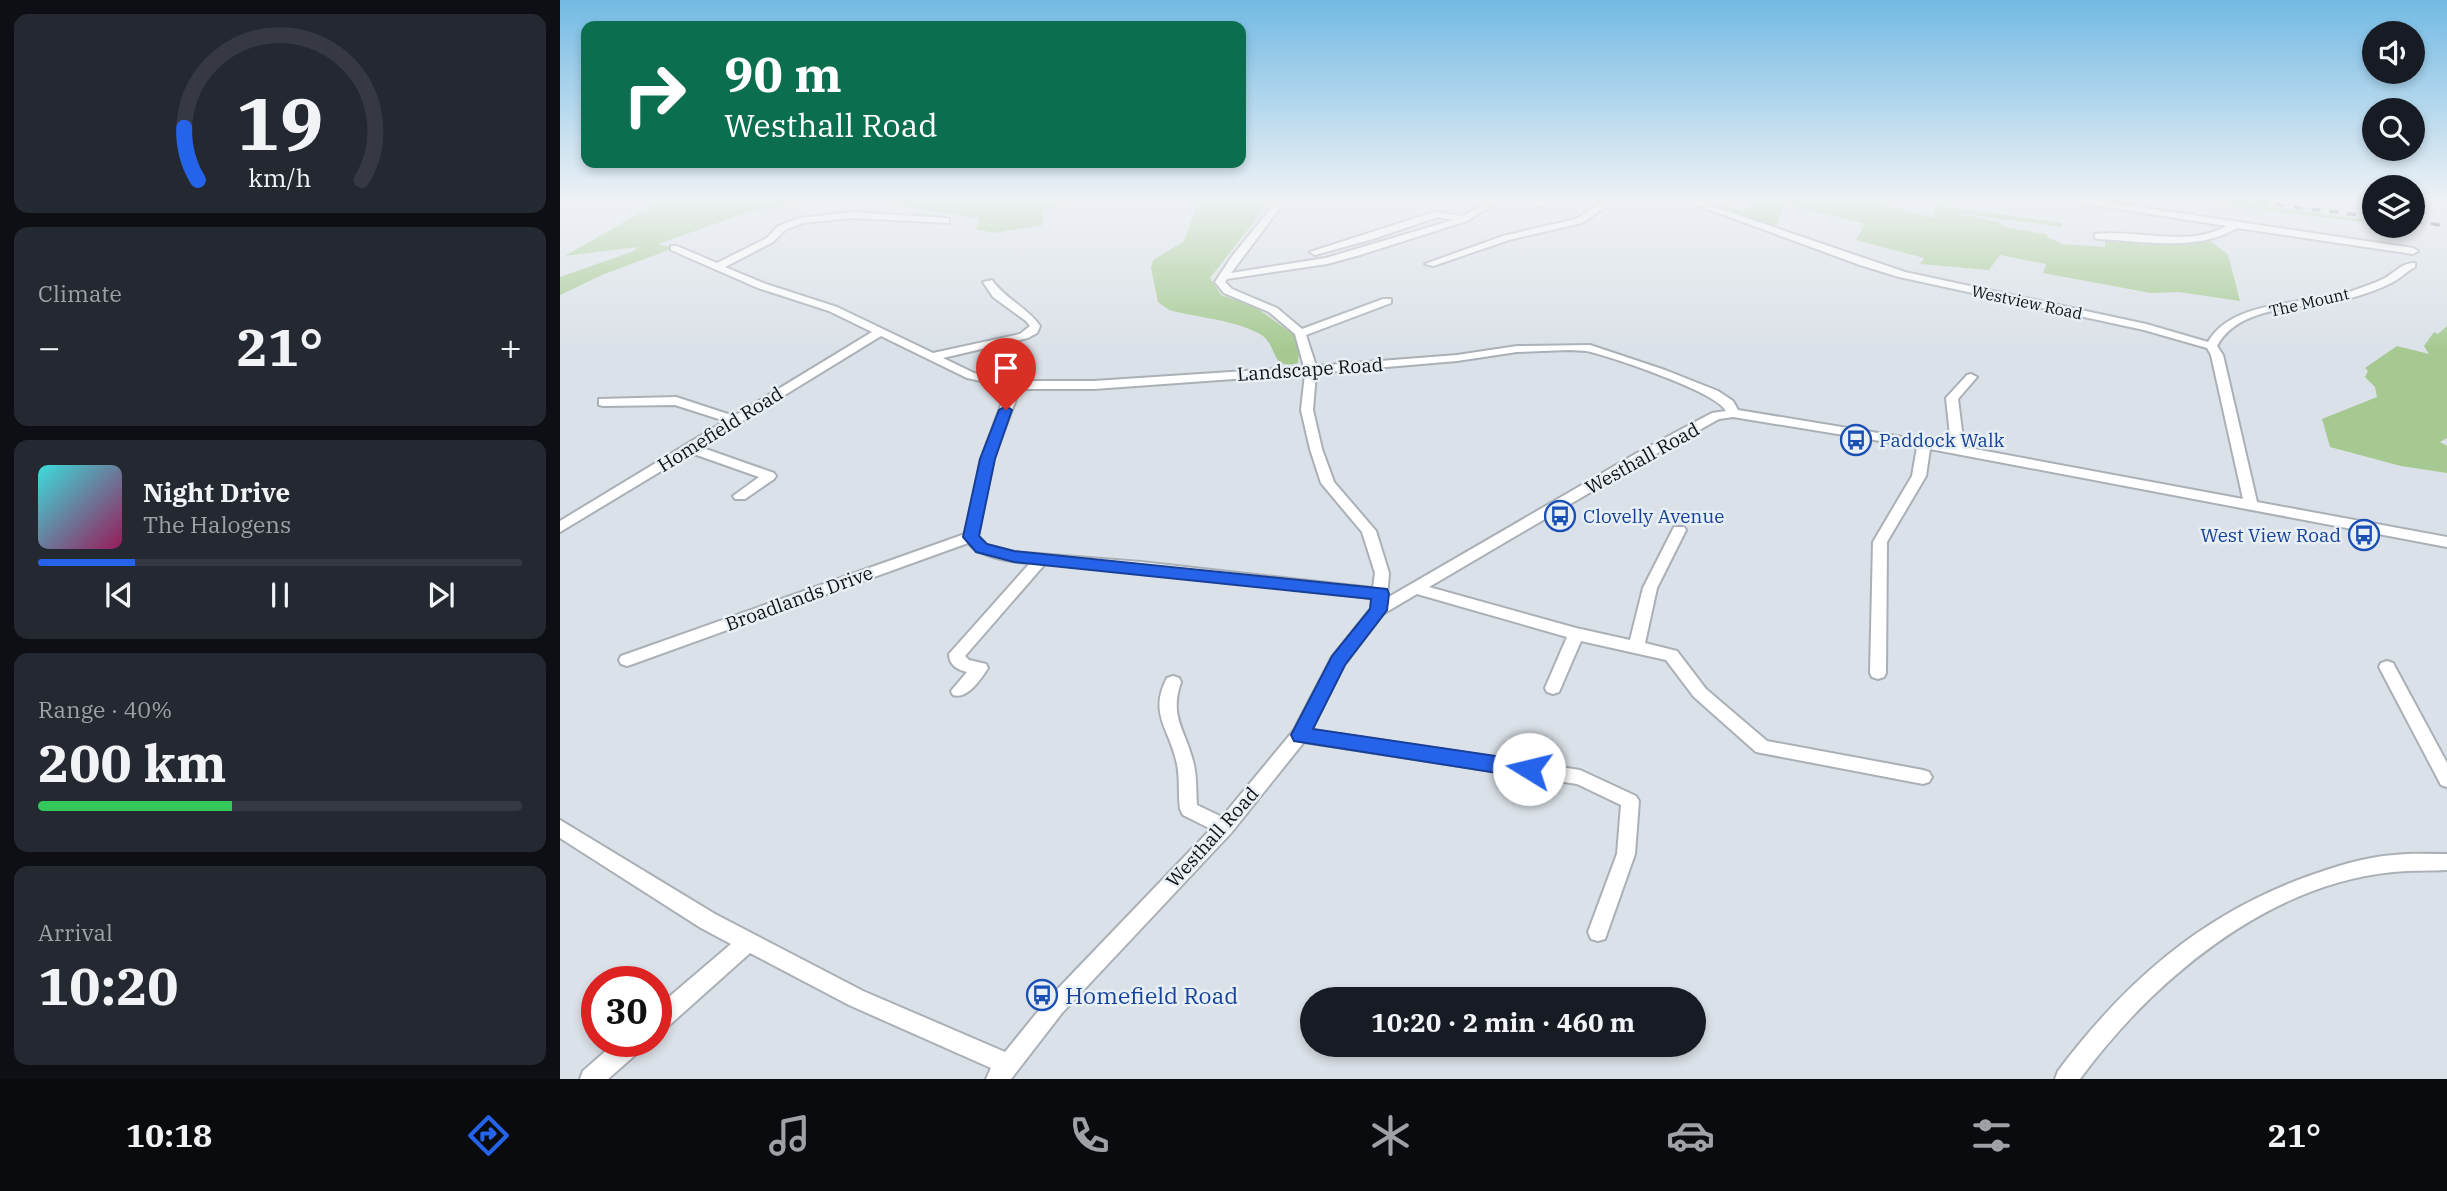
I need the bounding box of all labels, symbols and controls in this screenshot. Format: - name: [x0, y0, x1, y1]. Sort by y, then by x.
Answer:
- map controls: [2362, 21, 2425, 238]
- button: sound: [2362, 21, 2425, 84]
- text: 90 m: [724, 42, 842, 105]
- icon: right: [609, 49, 700, 140]
- text: 19: [236, 75, 324, 170]
- button: search: [2362, 98, 2425, 161]
- text: Westhall Road: [724, 104, 938, 146]
- text: km/h: [248, 160, 312, 193]
- button: layers: [2362, 175, 2425, 238]
- text: Climate: [38, 278, 122, 308]
- street label: Westview Road: [1970, 280, 2085, 324]
- street label: The Mount: [2267, 283, 2351, 321]
- text: 21°: [237, 313, 323, 380]
- text: −: [38, 322, 61, 371]
- text: +: [499, 322, 522, 371]
- pin: [976, 338, 1036, 410]
- icon: arrive: [987, 349, 1025, 387]
- street label: Landscape Road: [1236, 352, 1384, 386]
- street label: Homefield Road: [653, 381, 787, 477]
- street label: Westhall Road: [1581, 417, 1703, 499]
- bus stop icon: Paddock Walk: [1839, 423, 1873, 457]
- place label: Paddock Walk: [1879, 428, 2005, 452]
- text: Night Drive: [143, 475, 290, 509]
- bus stop icon: Clovelly Avenue: [1543, 499, 1577, 533]
- place label: Clovelly Avenue: [1583, 504, 1724, 528]
- text: The Halogens: [143, 509, 291, 539]
- bus stop icon: West View Road: [2347, 518, 2381, 552]
- place label: West View Road: [2200, 523, 2341, 547]
- street label: Broadlands Drive: [722, 560, 876, 636]
- icon: previous: [100, 576, 138, 614]
- icon: pause: [261, 576, 299, 614]
- icon: next: [422, 576, 460, 614]
- text: Range · 40%: [38, 694, 172, 724]
- text: 200 km: [38, 729, 227, 796]
- position arrow: [1492, 732, 1566, 806]
- street label: Westhall Road: [1161, 782, 1263, 892]
- text: Arrival: [38, 917, 113, 947]
- text: 10:20: [38, 952, 179, 1019]
- speed limit sign: 30: [581, 966, 672, 1057]
- bus stop icon: Homefield Road: [1025, 978, 1059, 1012]
- place label: Homefield Road: [1065, 980, 1238, 1010]
- text: 10:20 · 2 min · 460 m: [1371, 1005, 1635, 1039]
- icon: directions: [464, 1111, 513, 1160]
- icon: music: [765, 1111, 814, 1160]
- icon: phone: [1065, 1111, 1114, 1160]
- icon: climate: [1366, 1111, 1415, 1160]
- icon: car: [1666, 1111, 1715, 1160]
- icon: filters: [1967, 1111, 2016, 1160]
- text: 10:18: [126, 1114, 212, 1156]
- text: 21°: [2268, 1114, 2321, 1156]

